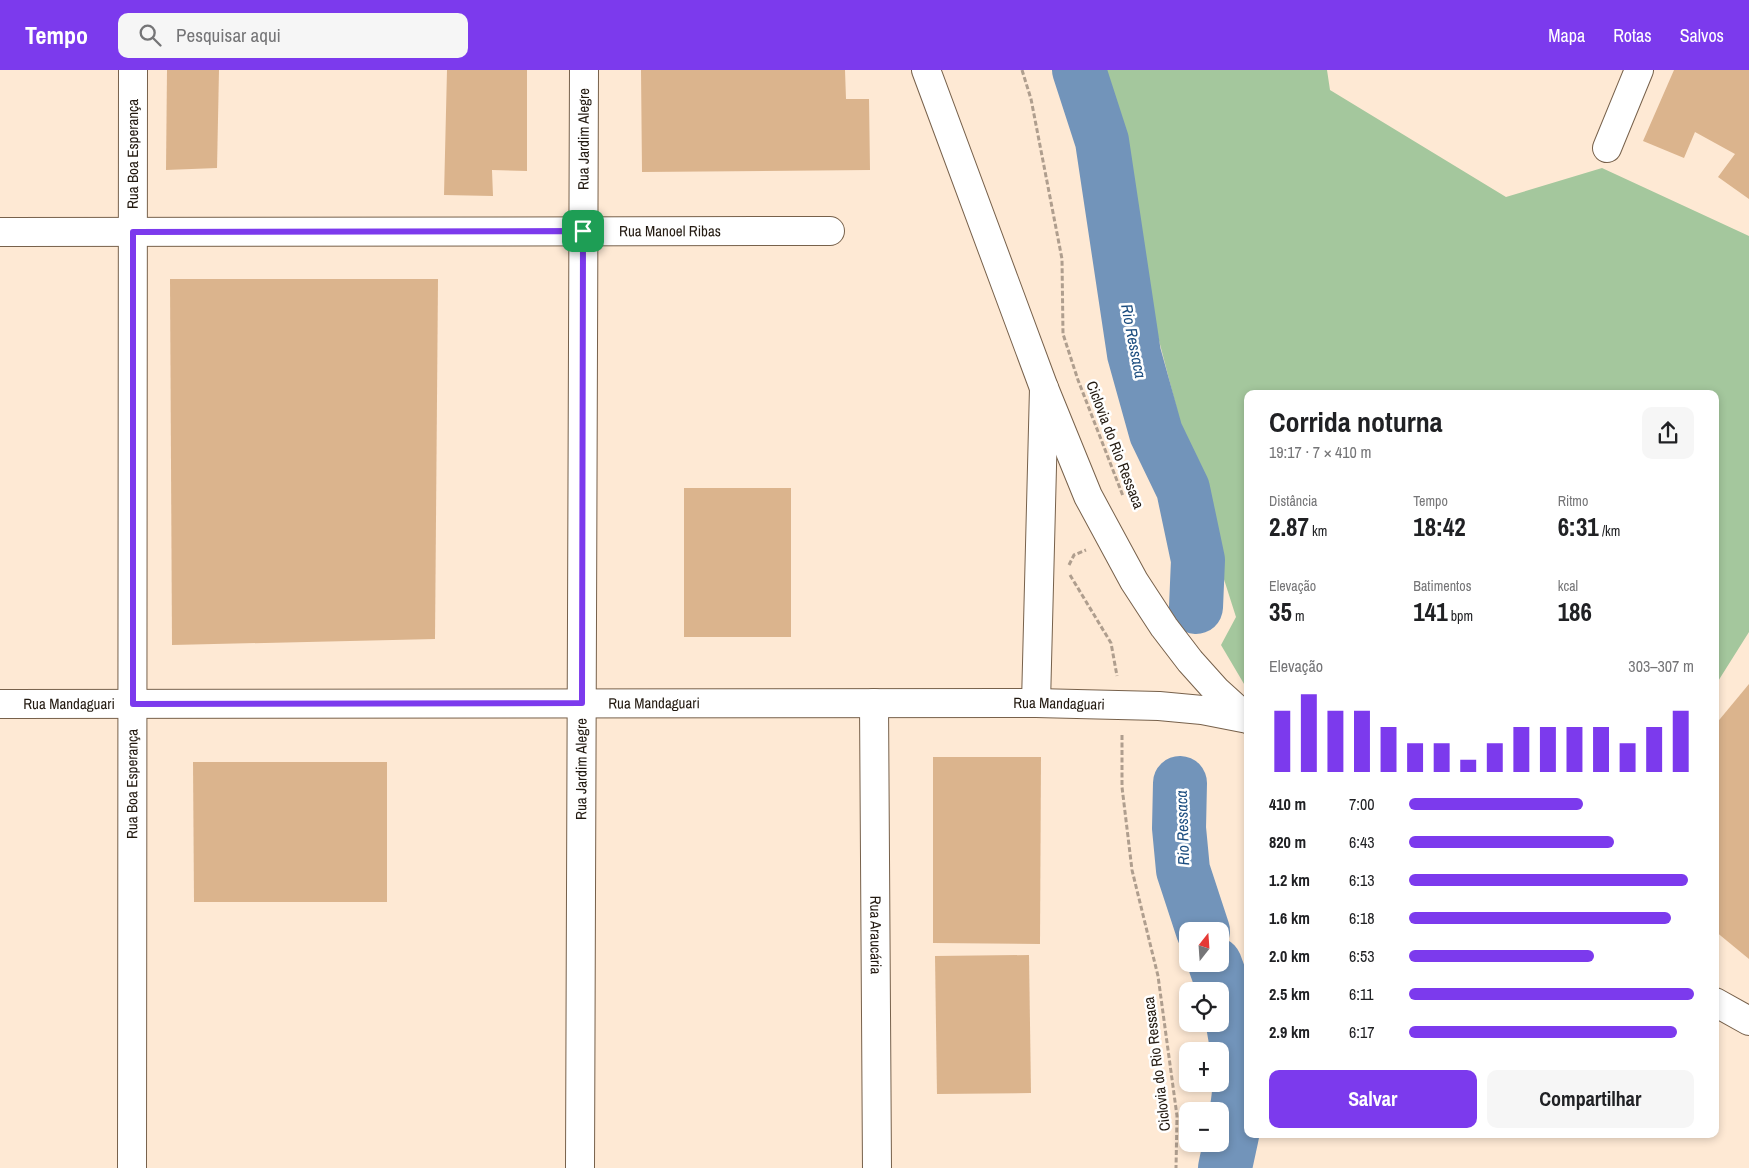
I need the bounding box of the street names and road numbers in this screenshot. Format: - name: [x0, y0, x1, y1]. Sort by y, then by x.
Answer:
- street label: Rua Jardim Alegre: [573, 88, 594, 190]
- street label: Rua Boa Esperança: [122, 99, 143, 209]
- street label: Rua Manoel Ribas: [619, 220, 721, 241]
- street label: Ciclovia do Rio Ressaca: [1081, 378, 1150, 512]
- street label: Rua Mandaguari: [608, 692, 700, 713]
- street label: Rua Mandaguari: [1013, 692, 1105, 715]
- street label: Rua Mandaguari: [23, 693, 115, 714]
- street label: Rua Jardim Alegre: [570, 718, 592, 820]
- street label: Rua Boa Esperança: [121, 729, 142, 839]
- street label: Rua Araucária: [865, 896, 887, 975]
- street label: Ciclovia do Rio Ressaca: [1138, 995, 1175, 1133]

